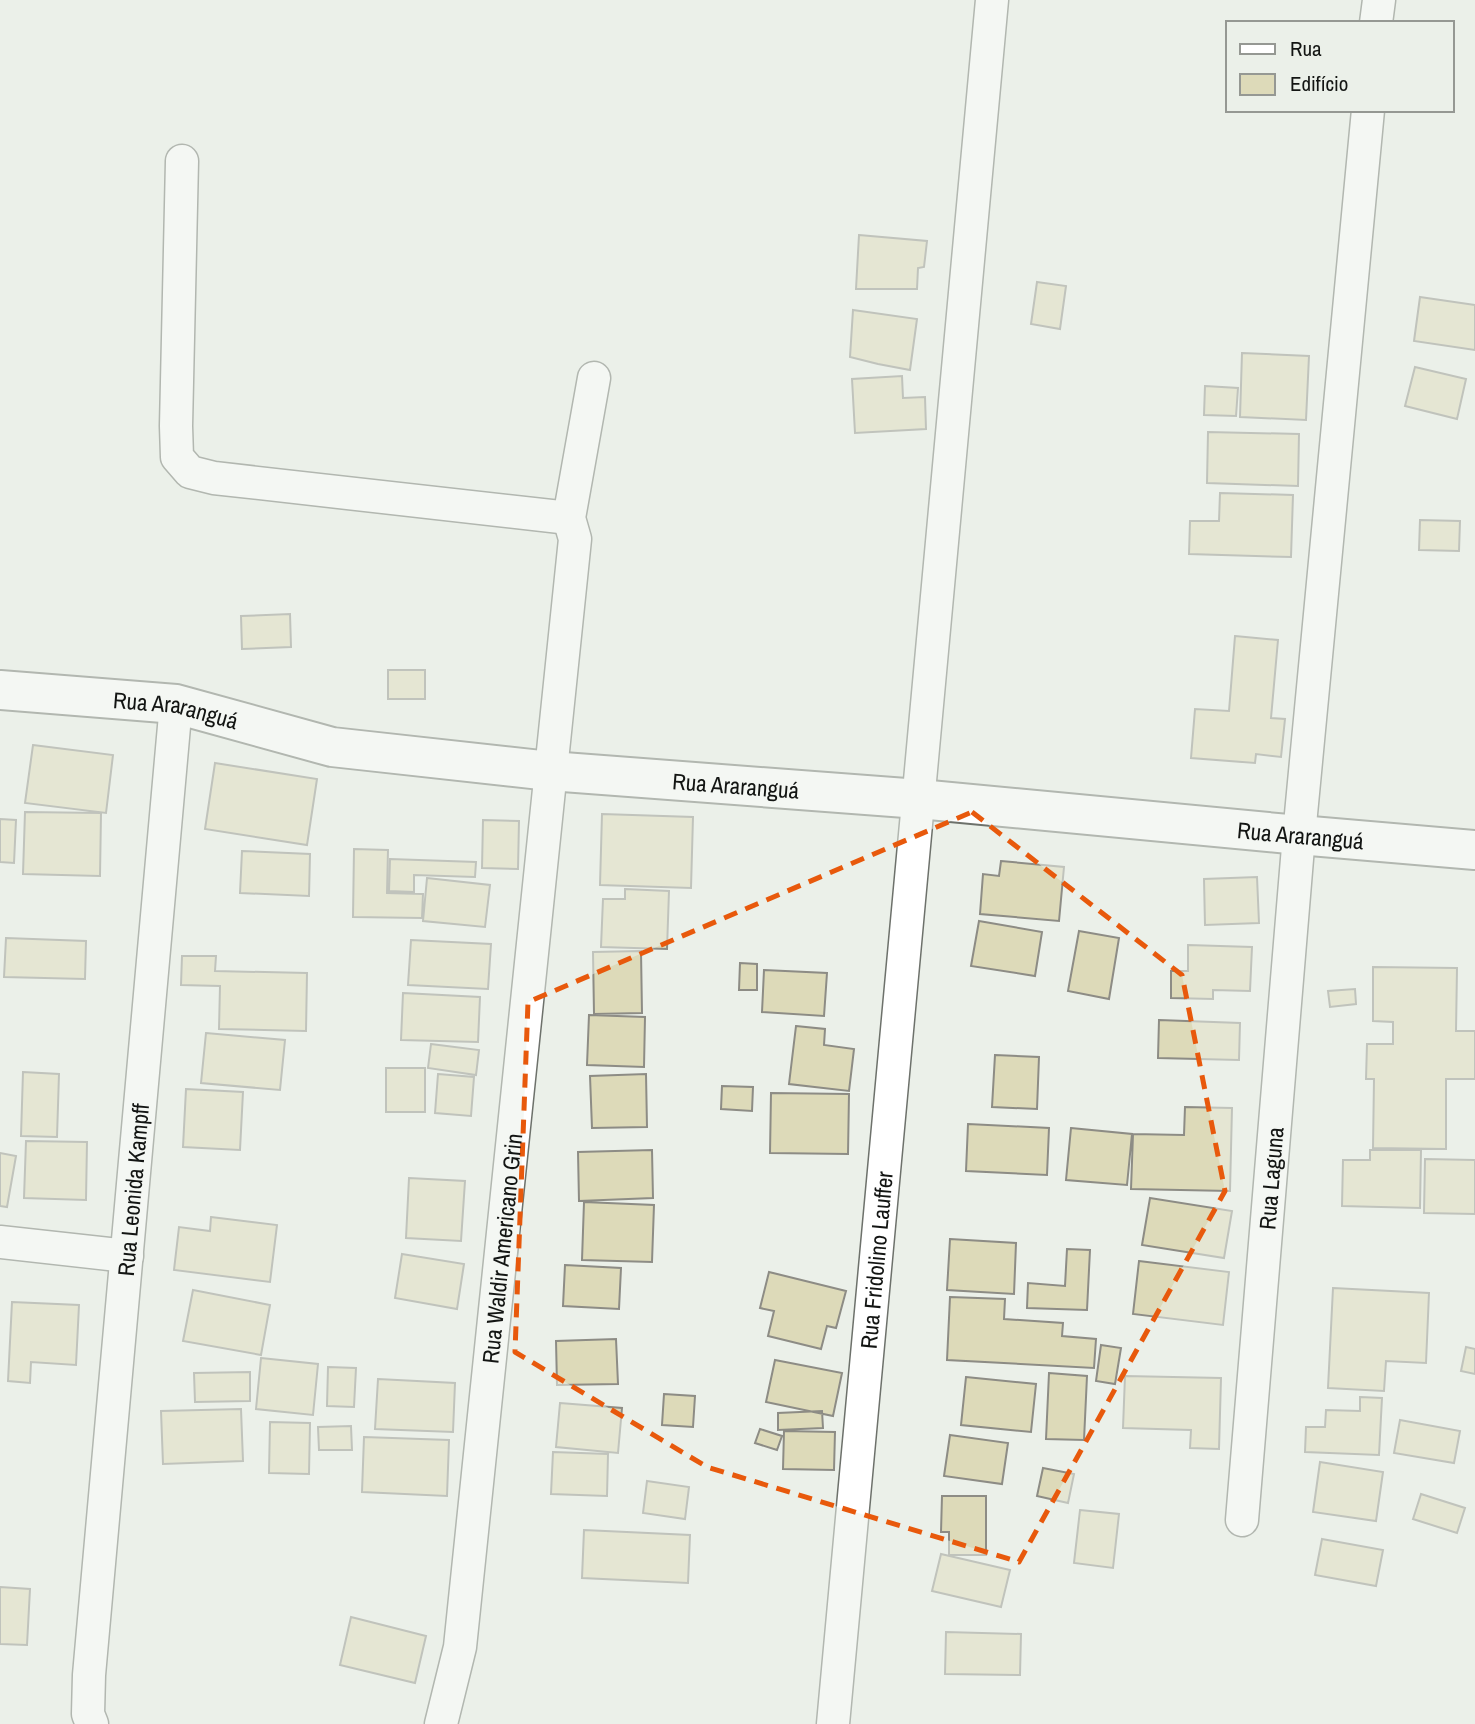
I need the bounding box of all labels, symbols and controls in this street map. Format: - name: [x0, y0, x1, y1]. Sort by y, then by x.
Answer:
- legend: [1226, 21, 1454, 112]
- text: Rua: [1290, 34, 1322, 63]
- text: Edifício: [1290, 69, 1348, 98]
- street label: Rua Araranguá: [112, 684, 242, 736]
- street label: Rua Araranguá: [671, 765, 801, 805]
- street label: Rua Araranguá: [1236, 814, 1366, 856]
- street label: Rua Leonida Kampff: [109, 1101, 156, 1277]
- street label: Rua Laguna: [1251, 1125, 1290, 1231]
- street label: Rua Waldir Americano Grin: [474, 1132, 529, 1365]
- street label: Rua Fridolino Lauffer: [852, 1169, 899, 1350]

